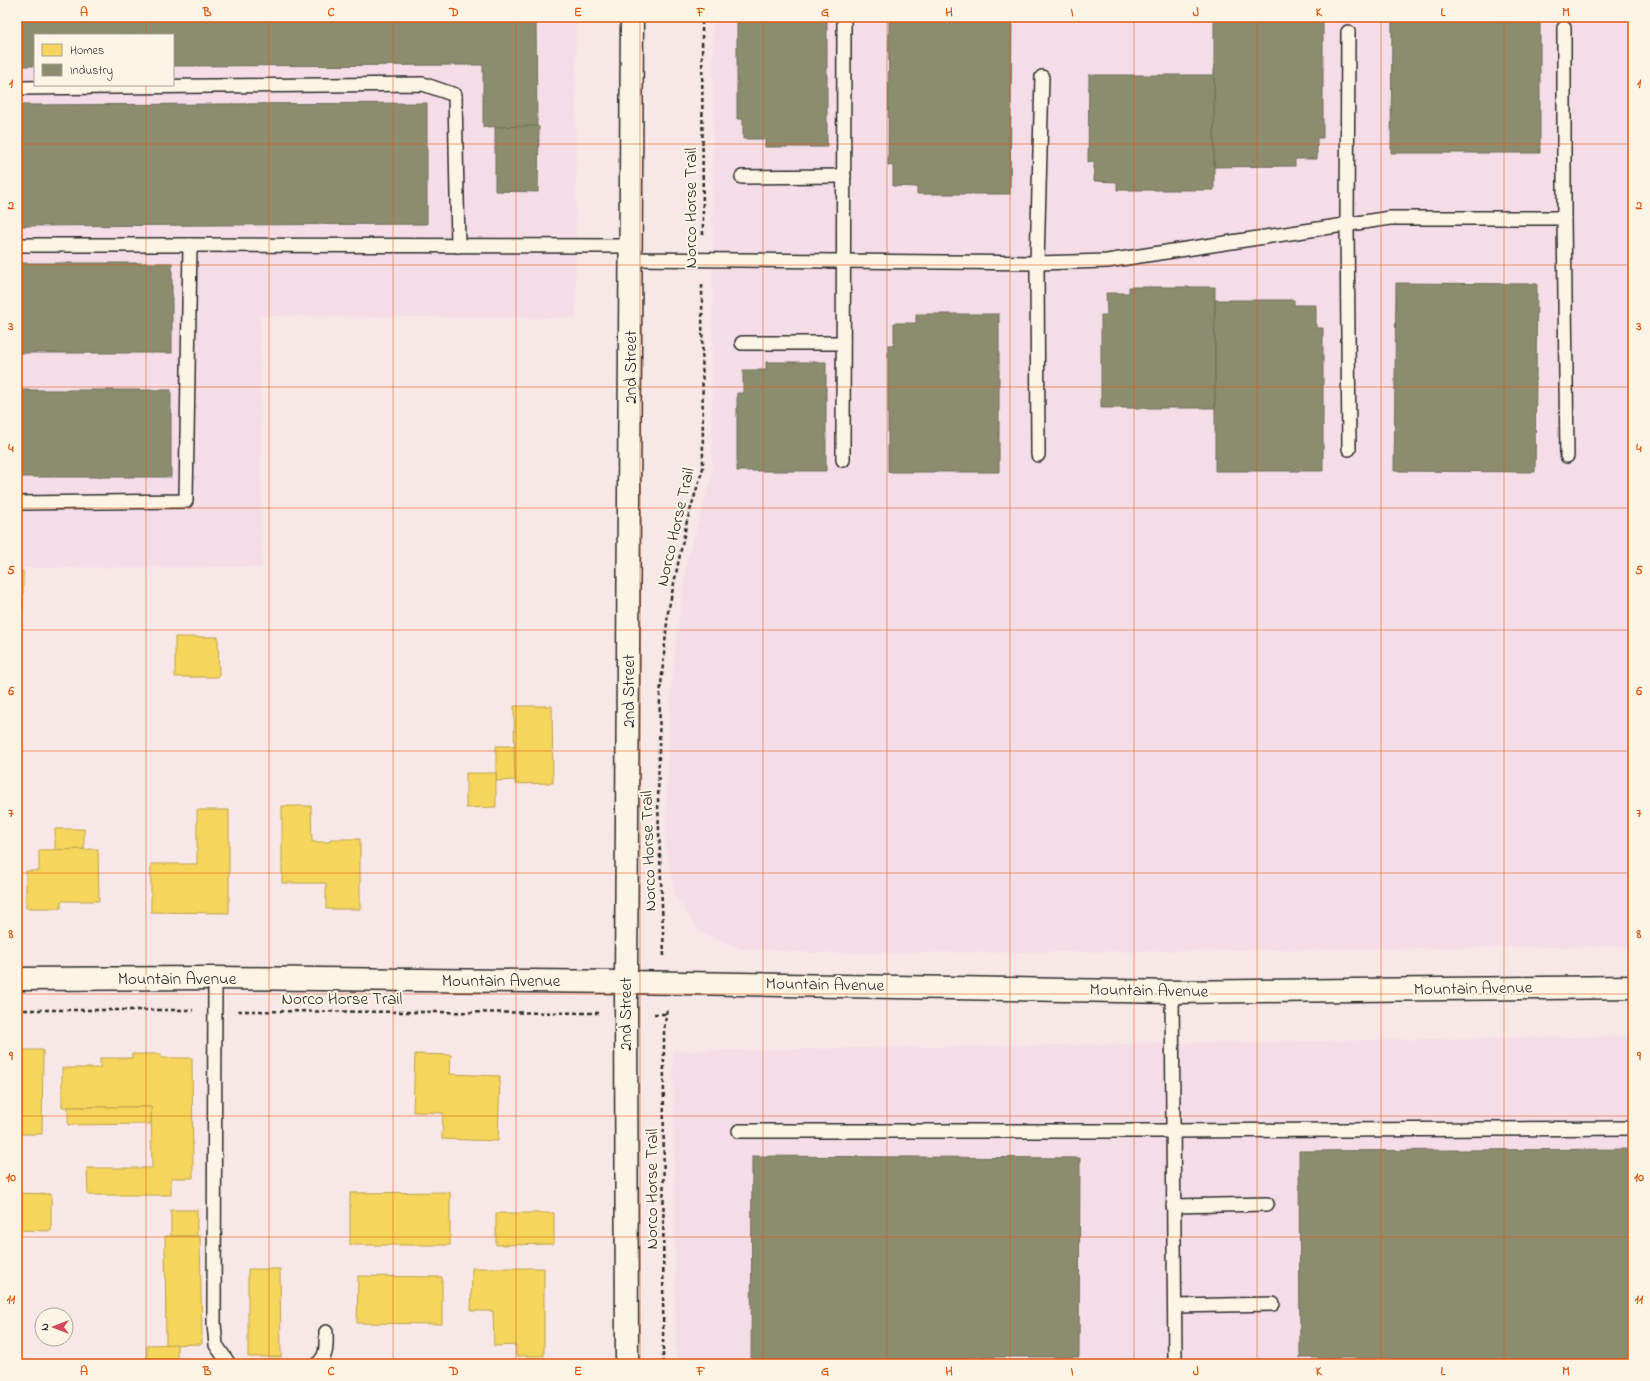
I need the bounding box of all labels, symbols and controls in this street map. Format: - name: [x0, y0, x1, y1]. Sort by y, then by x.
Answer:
- text: A: [80, 3, 88, 22]
- text: B: [202, 3, 212, 22]
- text: C: [327, 3, 335, 22]
- text: D: [448, 3, 459, 22]
- text: E: [574, 3, 582, 22]
- text: F: [696, 3, 706, 22]
- text: G: [821, 3, 829, 22]
- text: H: [945, 3, 953, 22]
- text: I: [1070, 3, 1074, 22]
- text: J: [1193, 3, 1199, 22]
- text: K: [1316, 3, 1323, 22]
- text: L: [1441, 3, 1447, 22]
- text: M: [1562, 3, 1570, 22]
- legend: [34, 34, 174, 86]
- text: Homes: [70, 42, 104, 60]
- text: Industry: [70, 62, 113, 81]
- text: 1: [9, 74, 14, 93]
- text: 1: [1637, 74, 1642, 93]
- street label: Norco Horse Trail: [679, 147, 704, 268]
- text: 2: [7, 196, 15, 215]
- text: 2: [1635, 196, 1643, 215]
- text: 3: [7, 317, 14, 336]
- text: 3: [1635, 317, 1642, 336]
- street label: 2nd Street: [619, 330, 644, 404]
- text: 4: [7, 439, 14, 458]
- text: 4: [1635, 439, 1642, 458]
- street label: Norco Horse Trail: [650, 465, 702, 589]
- text: 5: [7, 561, 15, 580]
- text: 5: [1635, 561, 1643, 580]
- street label: 2nd Street: [617, 654, 642, 728]
- text: 6: [7, 682, 14, 701]
- text: 6: [1635, 682, 1642, 701]
- street label: Norco Horse Trail: [634, 790, 664, 912]
- text: 7: [8, 804, 14, 823]
- text: 7: [1636, 804, 1642, 823]
- text: 8: [8, 925, 14, 944]
- text: 8: [1636, 925, 1642, 944]
- street label: Mountain Avenue: [118, 967, 237, 992]
- street label: Mountain Avenue: [442, 969, 561, 994]
- street label: Mountain Avenue: [765, 971, 885, 999]
- street label: Mountain Avenue: [1413, 975, 1533, 1003]
- street label: 2nd Street: [614, 977, 639, 1051]
- street label: Mountain Avenue: [1089, 977, 1209, 1005]
- street label: Norco Horse Trail: [282, 987, 403, 1012]
- text: 9: [8, 1047, 14, 1066]
- text: 9: [1636, 1047, 1642, 1066]
- street label: Norco Horse Trail: [640, 1128, 665, 1249]
- text: 10: [6, 1168, 16, 1187]
- text: 10: [1634, 1168, 1644, 1187]
- text: 11: [7, 1290, 16, 1309]
- text: 11: [1635, 1290, 1644, 1309]
- north arrow: [34, 1307, 74, 1347]
- text: N: [37, 1323, 53, 1331]
- text: A: [80, 1362, 88, 1381]
- text: B: [202, 1362, 212, 1381]
- text: C: [327, 1362, 335, 1381]
- text: D: [448, 1362, 459, 1381]
- text: E: [574, 1362, 582, 1381]
- text: F: [696, 1362, 706, 1381]
- text: G: [821, 1362, 829, 1381]
- text: H: [945, 1362, 953, 1381]
- text: I: [1070, 1362, 1074, 1381]
- text: J: [1193, 1362, 1199, 1381]
- text: K: [1316, 1362, 1323, 1381]
- text: L: [1441, 1362, 1447, 1381]
- text: M: [1562, 1362, 1570, 1381]

